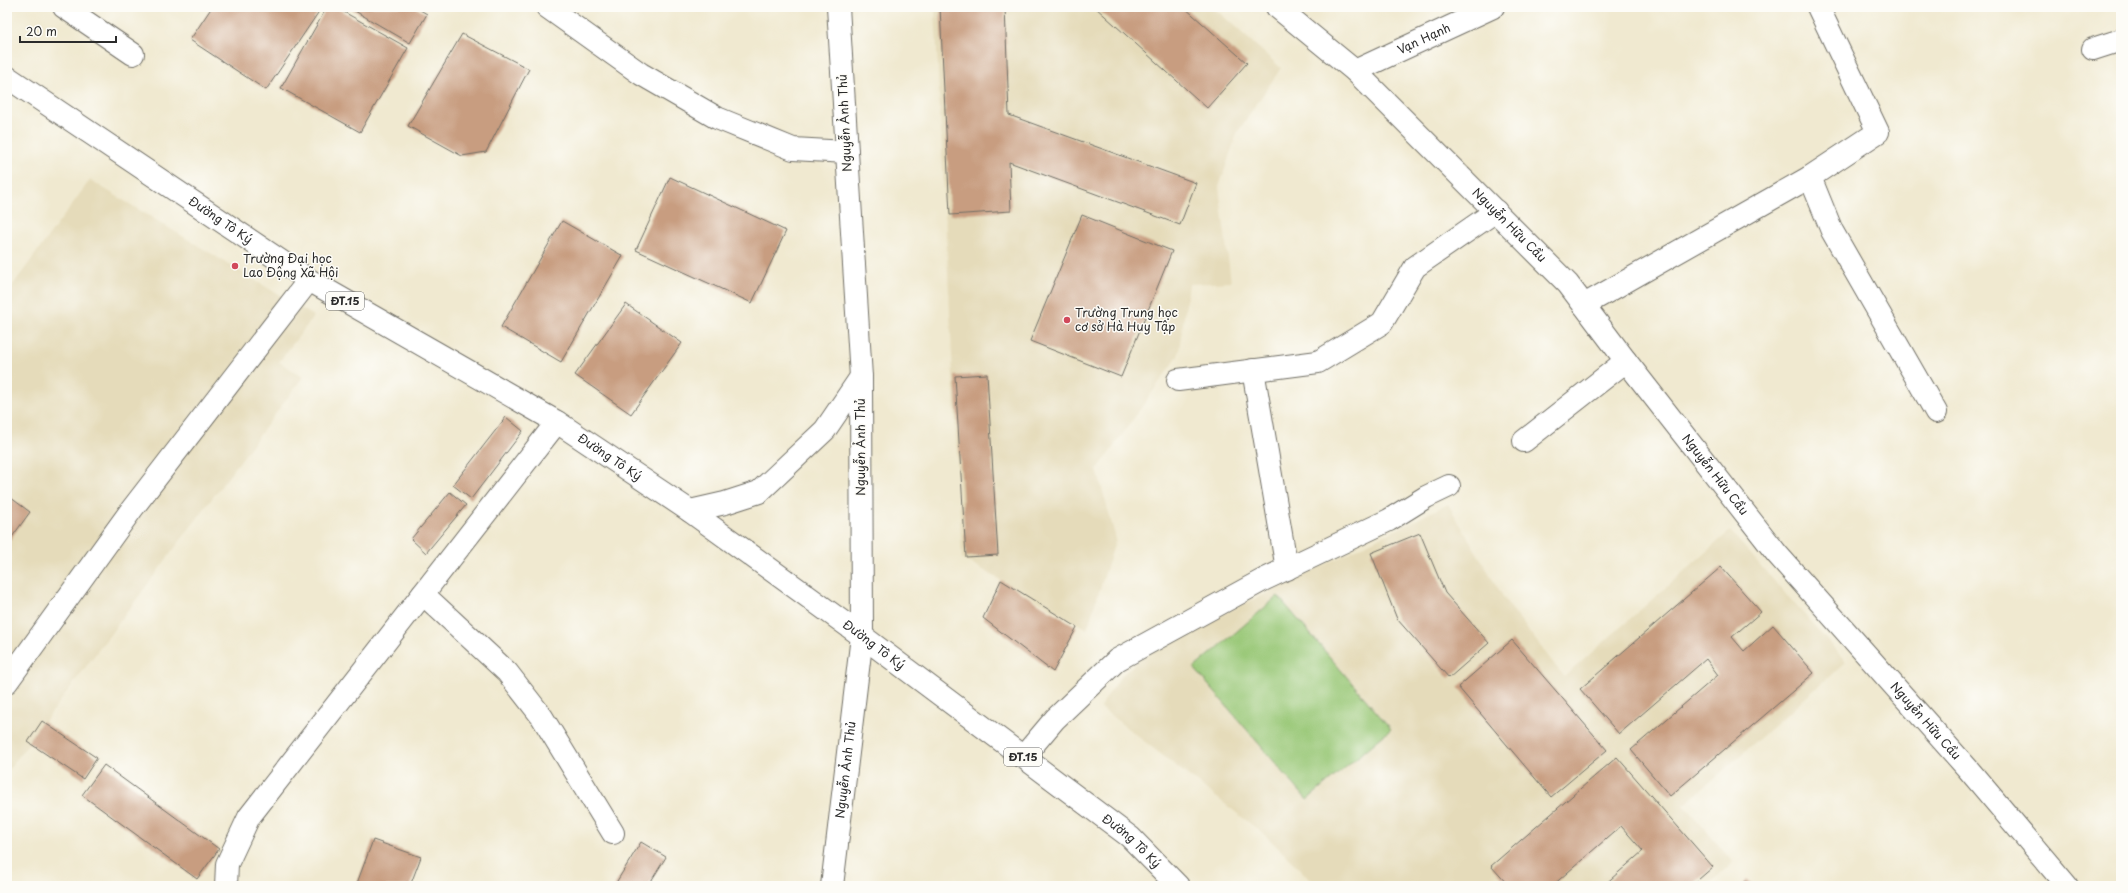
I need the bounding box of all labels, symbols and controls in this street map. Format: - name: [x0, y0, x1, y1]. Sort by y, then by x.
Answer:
- scale bar: [20, 18, 116, 44]
- street label: Vạn Hạnh: [1394, 18, 1453, 58]
- text: 20 m: [26, 22, 57, 40]
- street label: Nguyễn Ảnh Thủ: [832, 74, 856, 172]
- street label: Nguyễn Hữu Cầu: [1469, 183, 1551, 266]
- street label: Đường Tô Ký: [185, 191, 257, 248]
- place label: Trường Đại học Lao Động Xã Hội: [243, 249, 338, 281]
- marker: Trường Đại học Lao Động Xã Hội: [230, 261, 240, 271]
- road number: ĐT.15: [326, 292, 364, 310]
- place label: Trường Trung học cơ sở Hà Huy Tập: [1075, 303, 1178, 335]
- marker: Trường Trung học cơ sở Hà Huy Tập: [1062, 315, 1072, 325]
- street label: Nguyễn Ảnh Thủ: [851, 398, 869, 496]
- street label: Đường Tô Ký: [574, 428, 646, 484]
- street label: Nguyễn Hữu Cầu: [1678, 430, 1753, 518]
- street label: Đường Tô Ký: [839, 615, 909, 673]
- street label: Nguyễn Hữu Cầu: [1887, 678, 1966, 763]
- street label: Nguyễn Ảnh Thủ: [830, 720, 860, 819]
- road number: ĐT.15: [1004, 748, 1042, 766]
- street label: Đường Tô Ký: [1099, 809, 1166, 872]

